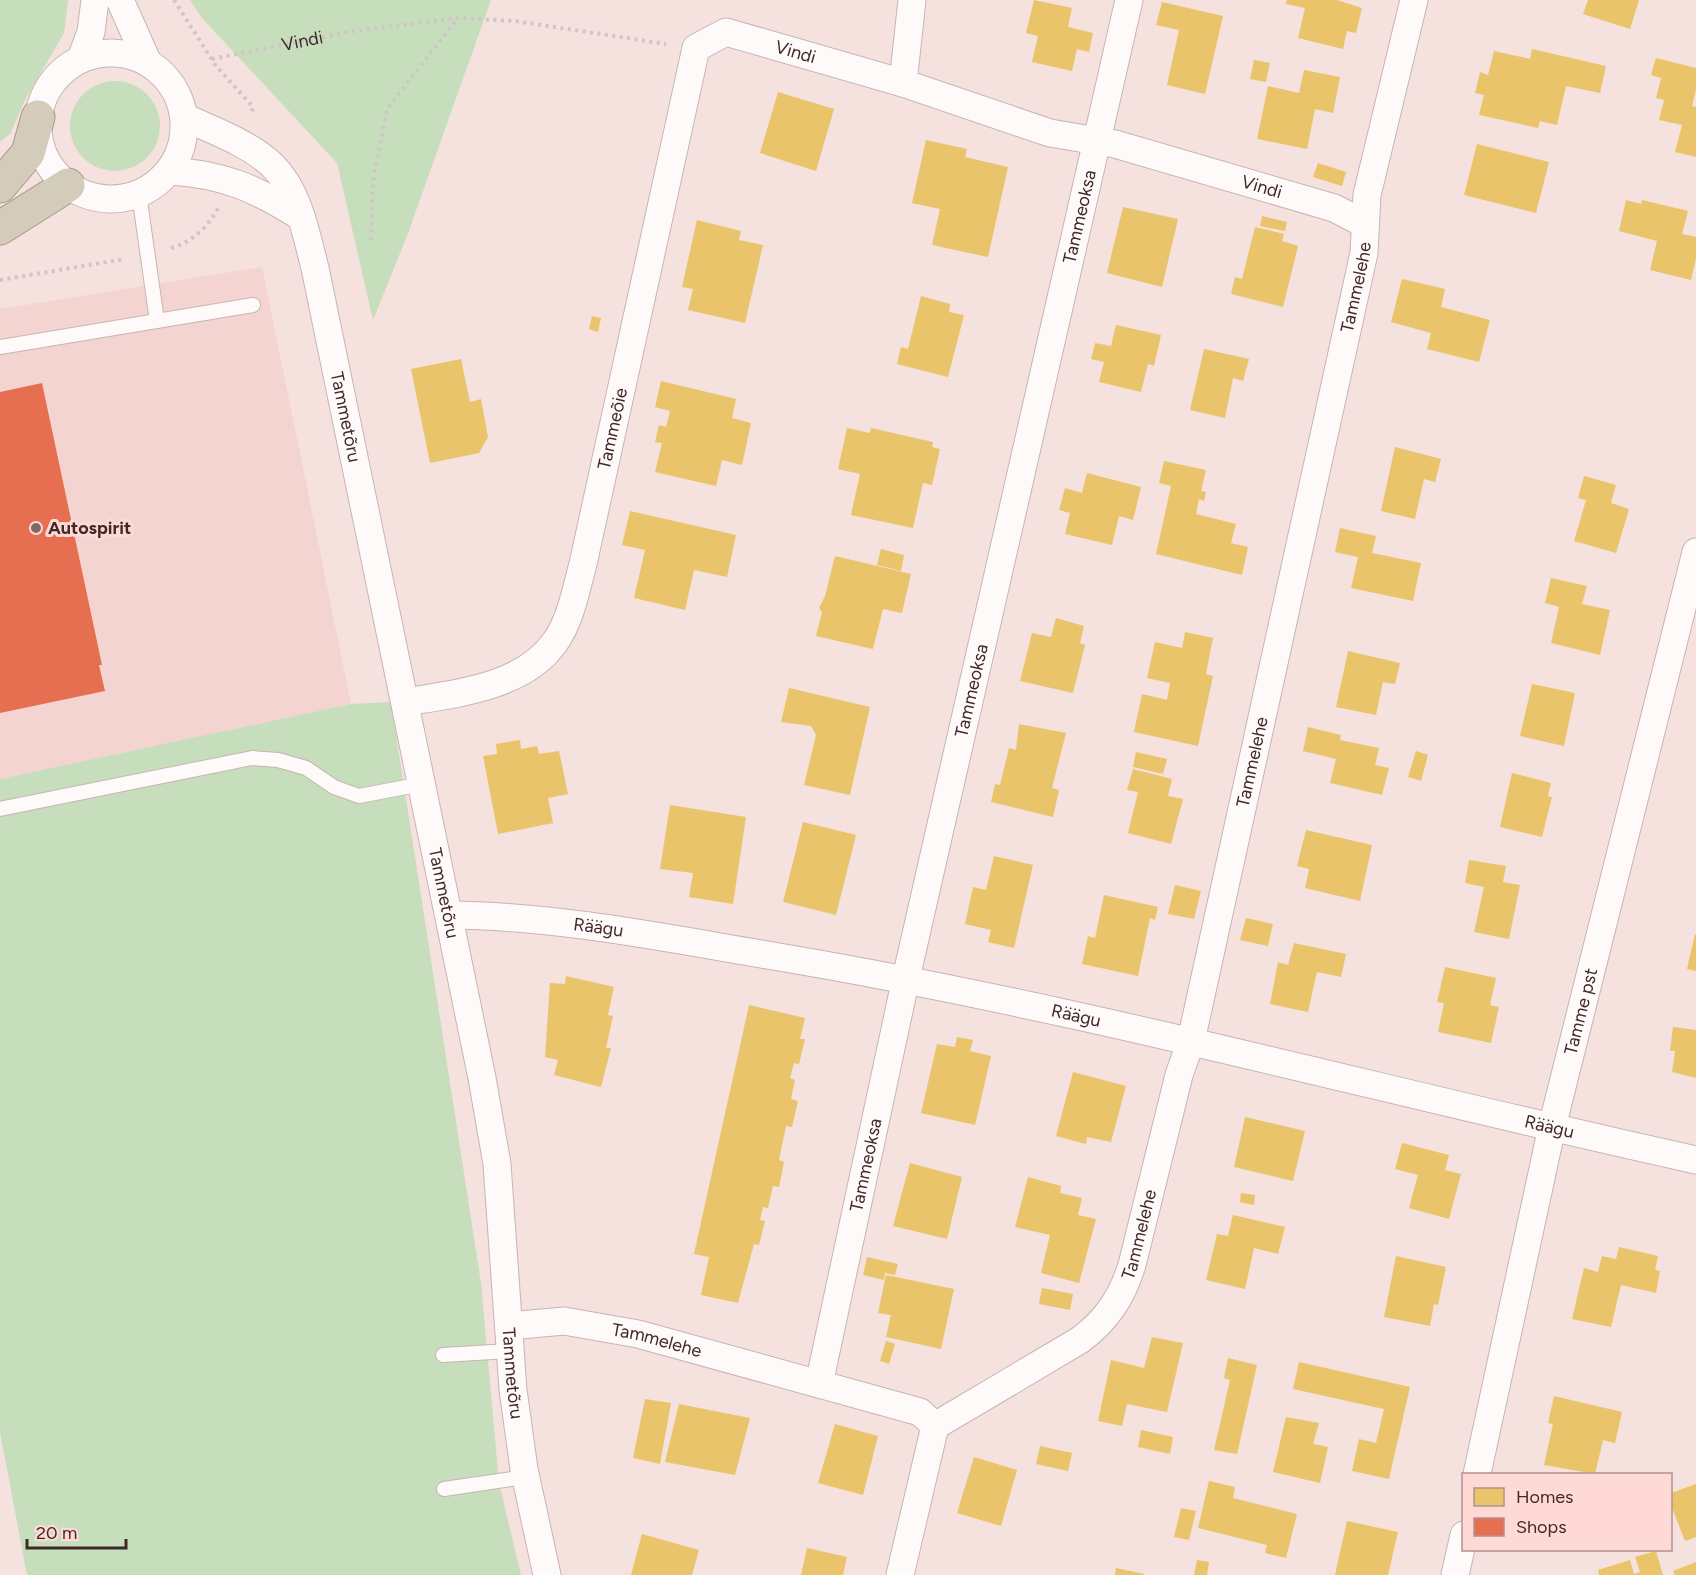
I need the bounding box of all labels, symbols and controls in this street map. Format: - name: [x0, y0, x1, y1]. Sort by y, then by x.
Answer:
- street label: Vindi: [280, 26, 325, 56]
- street label: Vindi: [773, 36, 818, 68]
- street label: Tammeoksa: [1058, 168, 1101, 266]
- street label: Vindi: [1239, 171, 1285, 203]
- street label: Tammelehe: [1336, 241, 1376, 335]
- street label: Tammetõru: [326, 370, 366, 464]
- street label: Tammeõie: [593, 386, 632, 472]
- place label: Autospirit: [48, 517, 131, 539]
- marker: Autospirit: [29, 521, 43, 535]
- street label: Tammeoksa: [950, 642, 993, 739]
- street label: Tammelehe: [1232, 714, 1273, 809]
- street label: Tammetõru: [424, 846, 464, 940]
- street label: Räägu: [572, 913, 625, 942]
- street label: Tamme pst: [1559, 966, 1602, 1057]
- street label: Räägu: [1049, 1000, 1103, 1032]
- street label: Räägu: [1522, 1110, 1576, 1143]
- street label: Tammeoksa: [845, 1116, 887, 1214]
- street label: Tammelehe: [1117, 1187, 1161, 1283]
- street label: Tammelehe: [610, 1319, 704, 1362]
- street label: Tammetõru: [498, 1327, 528, 1421]
- legend: [1462, 1473, 1672, 1551]
- text: Homes: [1516, 1486, 1574, 1508]
- scale bar: [27, 1512, 126, 1550]
- text: Shops: [1516, 1516, 1567, 1538]
- text: 20 m: [36, 1522, 77, 1544]

